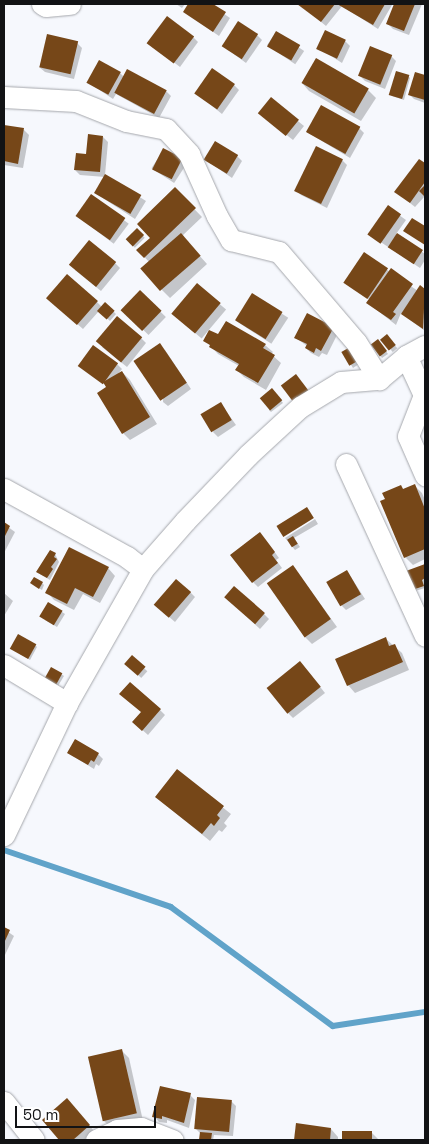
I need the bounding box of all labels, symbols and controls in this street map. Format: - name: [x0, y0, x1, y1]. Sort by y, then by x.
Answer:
- scale bar: [18, 1096, 159, 1128]
- text: 50 m: [23, 1105, 58, 1124]

